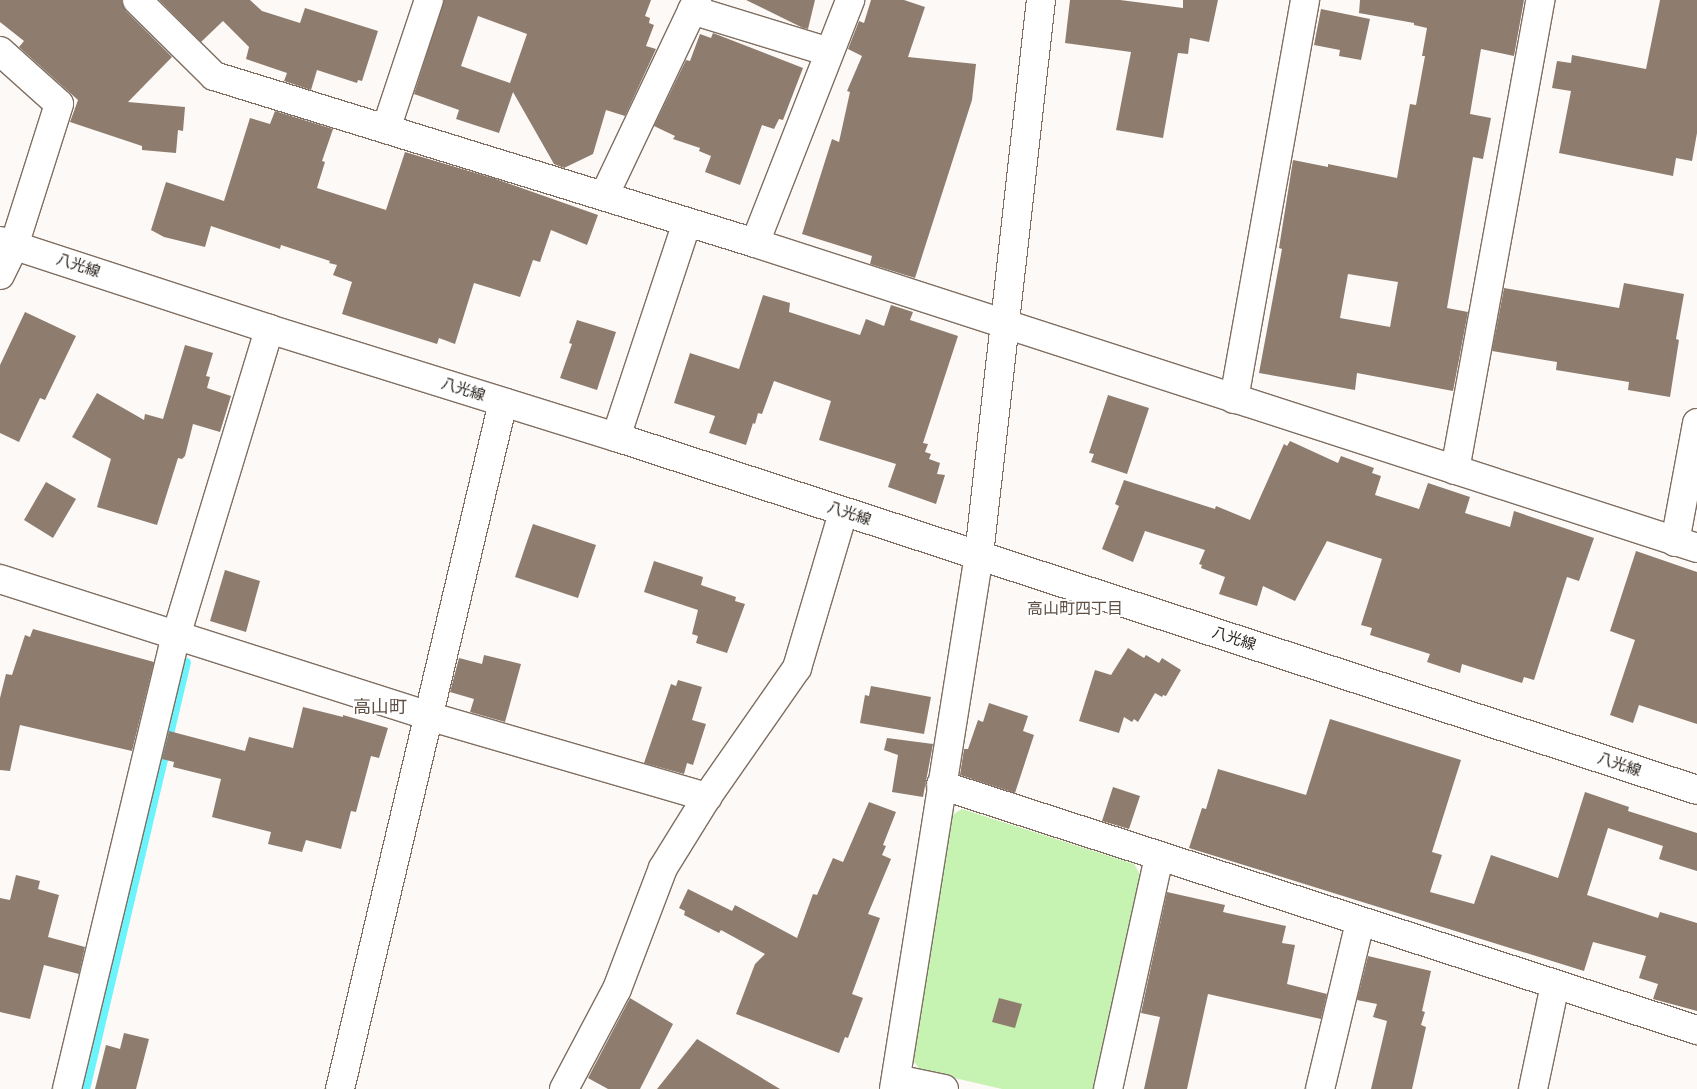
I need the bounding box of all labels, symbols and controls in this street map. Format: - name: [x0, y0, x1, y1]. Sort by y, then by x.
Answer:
- street label: 八光線: [54, 250, 102, 282]
- street label: 八光線: [439, 375, 487, 405]
- street label: 八光線: [825, 498, 873, 530]
- district label: 高山町四丁目: [1027, 599, 1123, 619]
- street label: 八光線: [1210, 623, 1258, 655]
- district label: 高山町: [353, 696, 407, 718]
- street label: 八光線: [1595, 749, 1643, 781]

